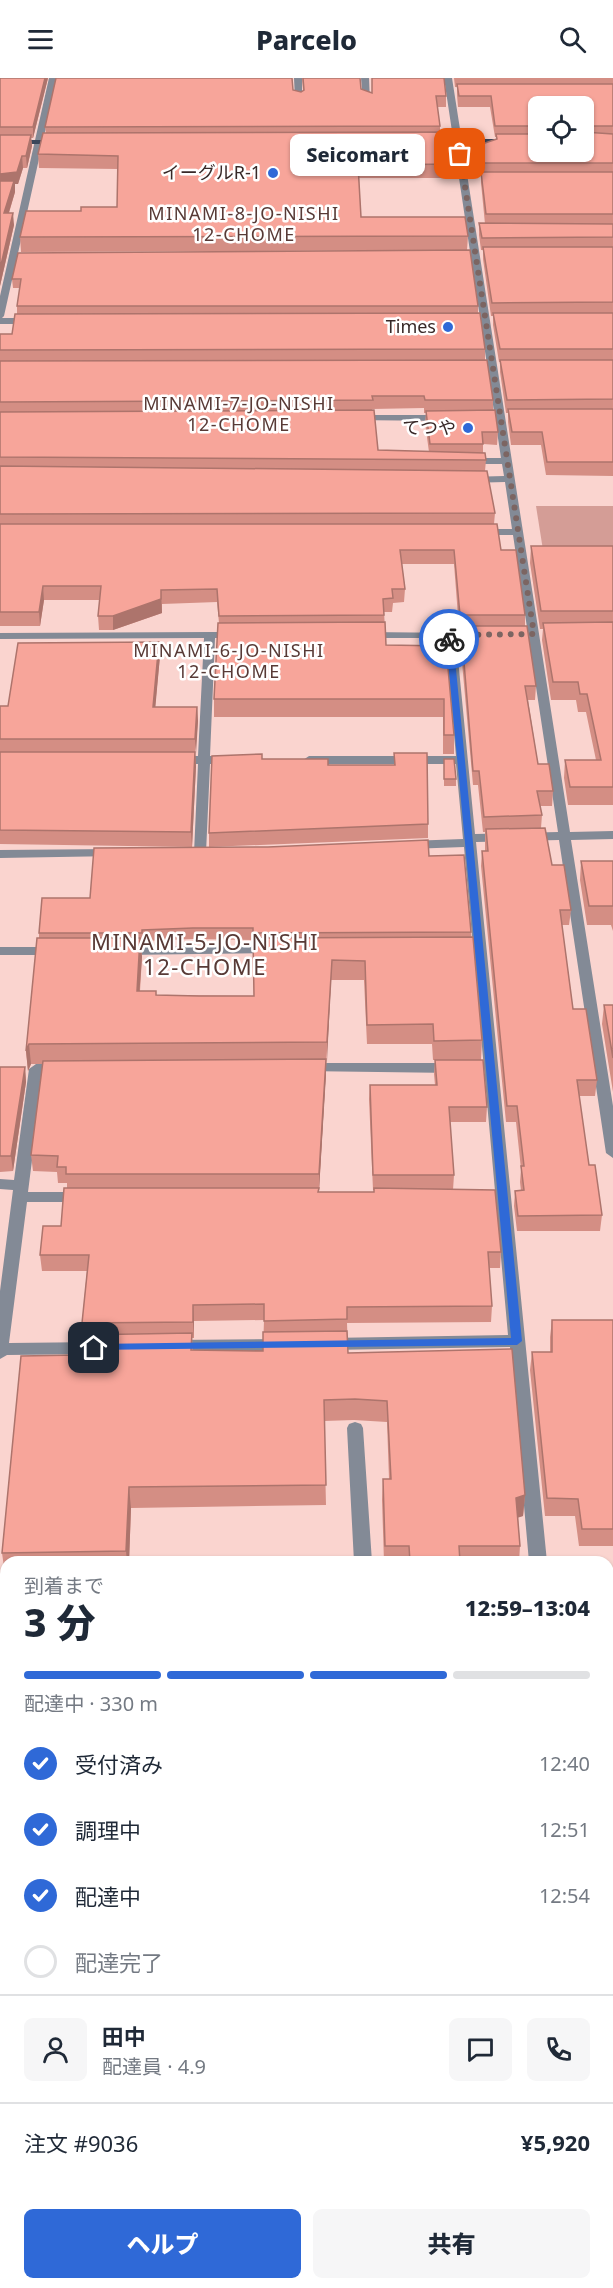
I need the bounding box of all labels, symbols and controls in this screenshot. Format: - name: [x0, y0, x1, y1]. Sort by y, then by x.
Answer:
- text: Parcelo: [256, 21, 357, 58]
- icon: menu: [24, 23, 57, 56]
- icon: search: [556, 23, 589, 56]
- map controls: [528, 96, 594, 162]
- button: locate: [528, 96, 594, 162]
- pin: [434, 128, 485, 179]
- callout: Seicomart: [289, 133, 424, 175]
- icon: bag: [443, 137, 476, 170]
- text: Seicomart: [306, 141, 409, 168]
- place label: イーグルR-1: [162, 160, 261, 184]
- marker: イーグルR-1: [266, 166, 280, 180]
- district label: MINAMI-8-JO-NISHI 12-CHOME: [148, 201, 340, 246]
- place label: Times: [386, 314, 436, 338]
- marker: Times: [441, 320, 455, 334]
- district label: MINAMI-7-JO-NISHI 12-CHOME: [143, 391, 335, 436]
- place label: てつや: [402, 415, 456, 439]
- marker: てつや: [461, 421, 475, 435]
- courier: [419, 609, 479, 669]
- icon: bike: [433, 623, 466, 656]
- district label: MINAMI-6-JO-NISHI 12-CHOME: [133, 638, 325, 683]
- district label: MINAMI-5-JO-NISHI 12-CHOME: [91, 926, 319, 981]
- pin: [68, 1322, 119, 1373]
- icon: home: [77, 1331, 110, 1364]
- text: 到着まで: [24, 1572, 104, 1599]
- text: 12:59–13:04: [465, 1592, 590, 1622]
- text: 3 分: [24, 1595, 96, 1648]
- text: 配達中 · 330 m: [24, 1690, 158, 1717]
- icon: check: [24, 1747, 57, 1780]
- text: 受付済み: [75, 1749, 163, 1779]
- text: 12:40: [539, 1750, 590, 1777]
- icon: check: [24, 1813, 57, 1846]
- text: 調理中: [75, 1815, 141, 1845]
- text: 12:51: [539, 1816, 590, 1843]
- icon: check: [24, 1879, 57, 1912]
- text: 配達中: [75, 1881, 141, 1911]
- text: 12:54: [539, 1882, 590, 1909]
- text: 配達完了: [75, 1947, 163, 1977]
- button: person: [24, 2018, 87, 2081]
- button: chat: [449, 2018, 512, 2081]
- button: phone: [527, 2018, 590, 2081]
- text: 田中: [102, 2021, 146, 2051]
- text: 配達員 · 4.9: [102, 2053, 206, 2080]
- text: ¥5,920: [521, 2127, 590, 2157]
- text: 注文 #9036: [24, 2128, 138, 2158]
- button: ヘルプ: [24, 2209, 301, 2278]
- button: 共有: [313, 2209, 590, 2278]

